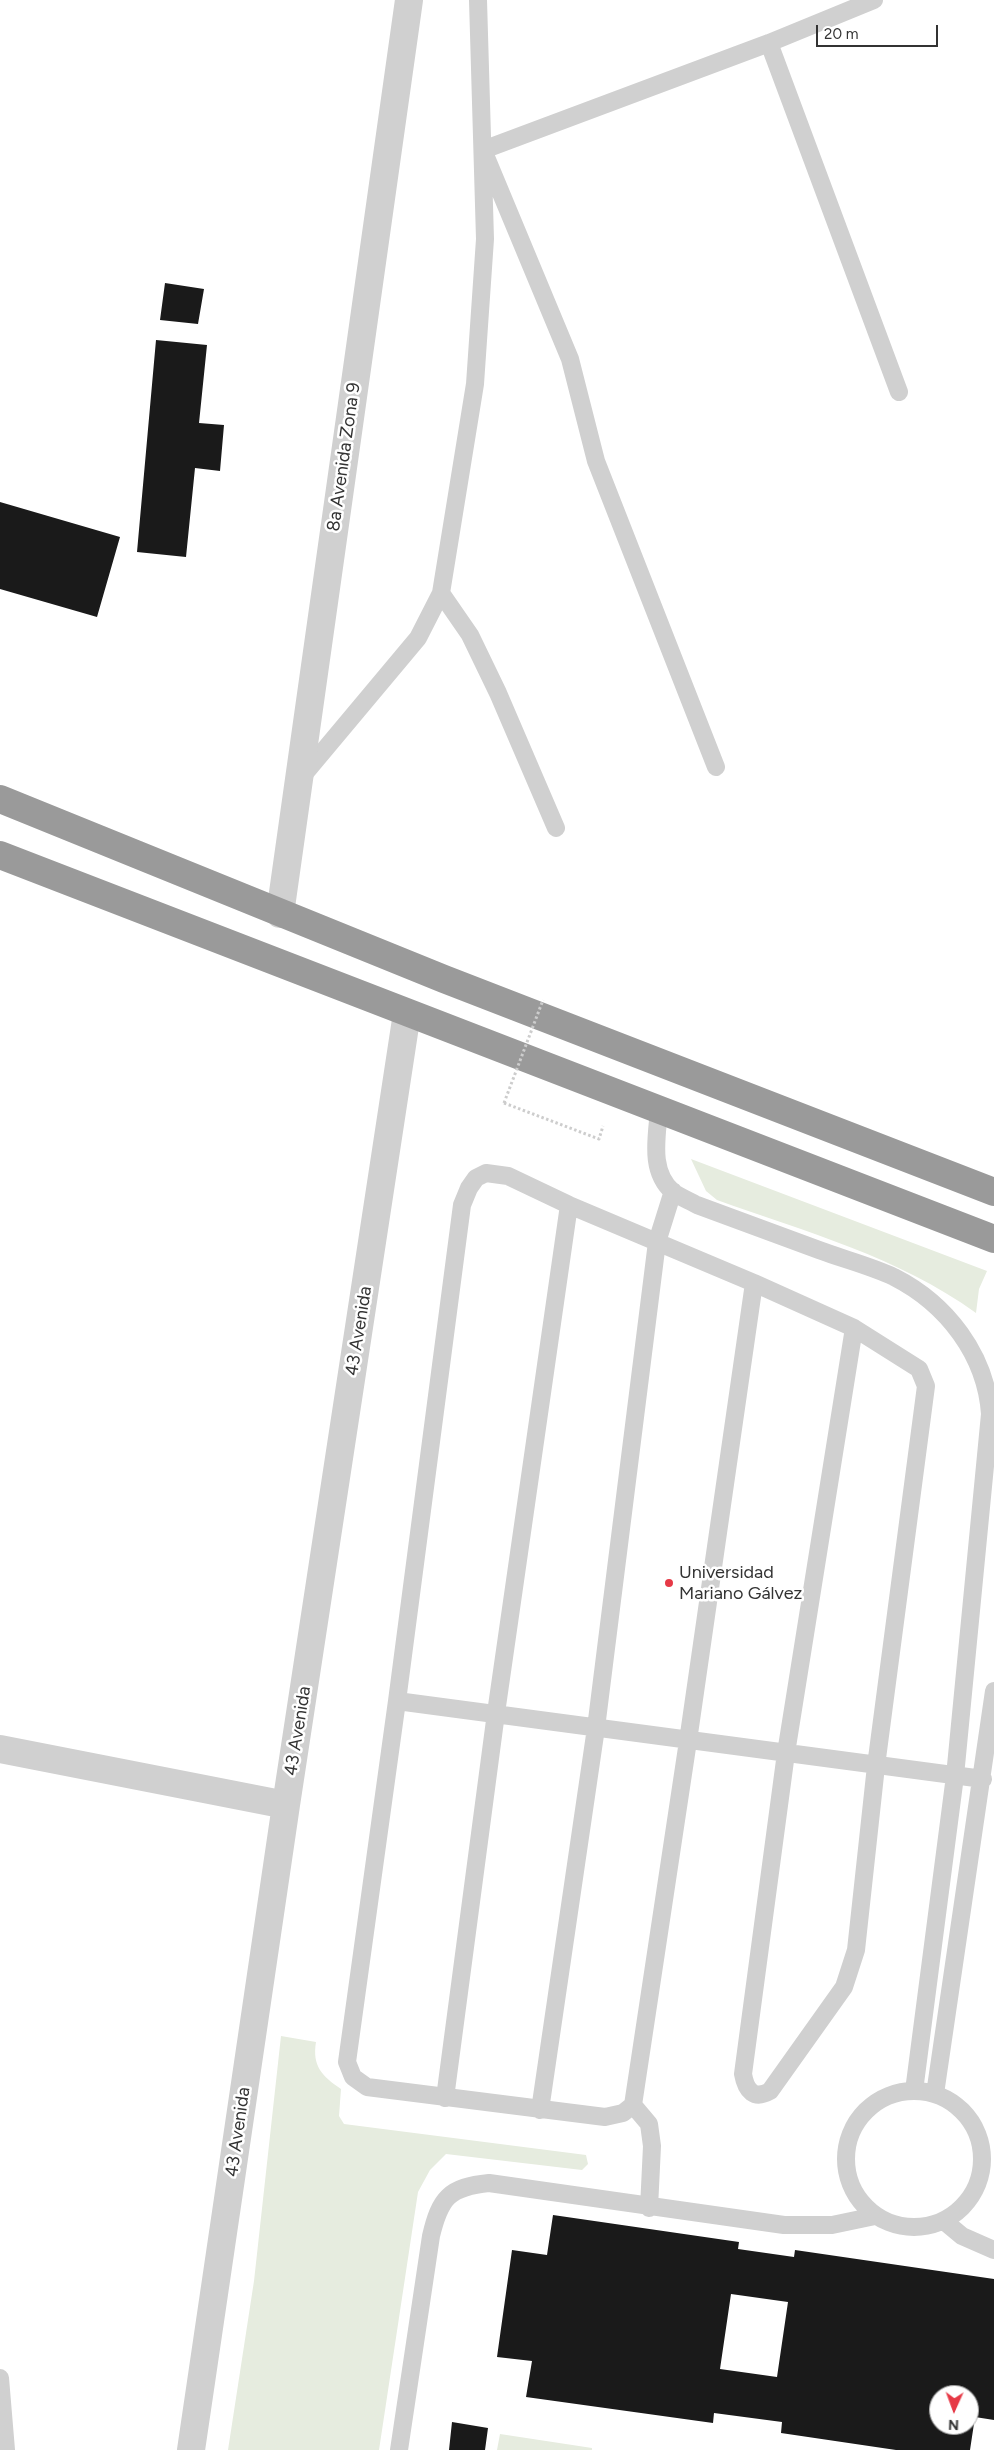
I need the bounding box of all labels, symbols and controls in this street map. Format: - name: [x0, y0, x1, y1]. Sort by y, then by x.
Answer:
- scale bar: [819, 15, 942, 47]
- text: 20 m: [824, 25, 858, 43]
- street label: 8a Avenida Zona 9: [323, 381, 365, 533]
- street label: 43 Avenida: [341, 1285, 377, 1377]
- place label: Universidad Mariano Gálvez: [679, 1562, 802, 1605]
- marker: Universidad Mariano Gálvez: [663, 1577, 675, 1589]
- street label: 43 Avenida: [280, 1685, 316, 1777]
- street label: 43 Avenida: [221, 2086, 255, 2178]
- north arrow: [929, 2385, 979, 2435]
- text: N: [948, 2416, 959, 2433]

